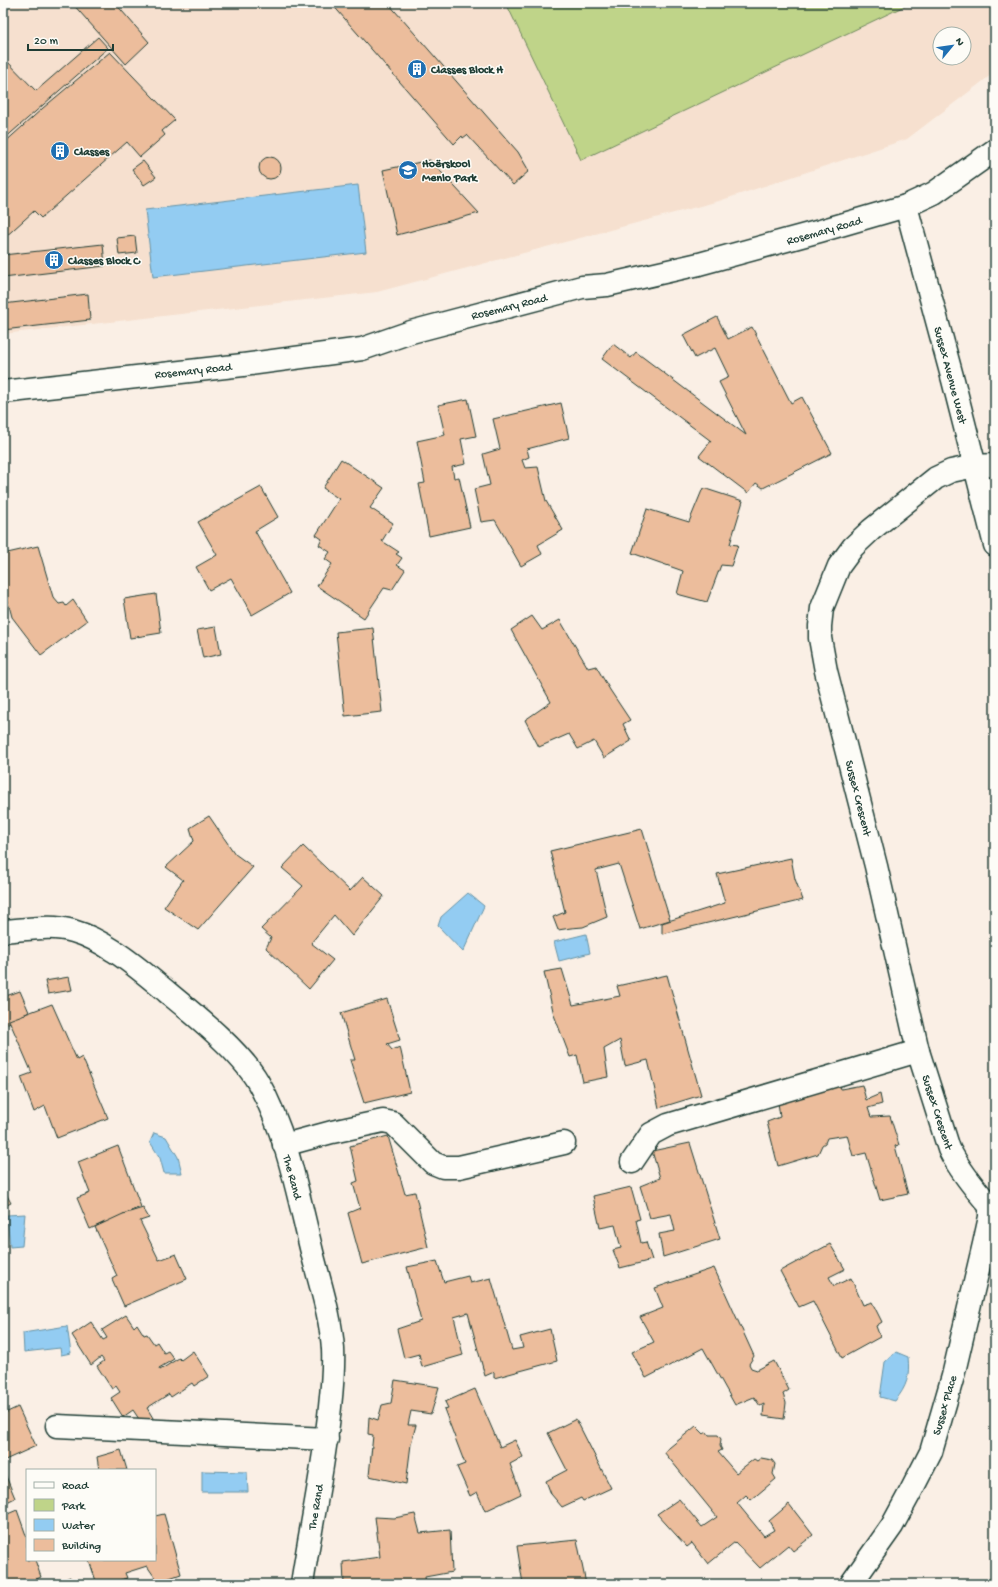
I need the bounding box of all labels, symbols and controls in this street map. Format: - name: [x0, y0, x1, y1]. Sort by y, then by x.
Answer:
- scale bar: [28, 26, 113, 52]
- north arrow: [932, 26, 972, 66]
- text: 20 m: [34, 35, 59, 49]
- text: N: [952, 36, 966, 48]
- building icon: Classes Block H: [406, 58, 428, 80]
- place label: Classes Block H: [430, 64, 504, 78]
- building icon: Classes: [49, 140, 71, 162]
- place label: Classes: [73, 146, 110, 160]
- place label: Hoërskool Menlo Park: [422, 158, 478, 186]
- school or university icon: Hoërskool Menlo Park: [397, 159, 419, 181]
- street label: Rosemary Road: [785, 214, 865, 249]
- building icon: Classes Block C: [43, 249, 65, 271]
- place label: Classes Block C: [67, 255, 141, 269]
- street label: Rosemary Road: [470, 292, 550, 324]
- street label: Sussex Avenue West: [929, 325, 969, 427]
- street label: Rosemary Road: [154, 361, 233, 383]
- street label: Sussex Crescent: [841, 759, 874, 839]
- street label: Sussex Crescent: [917, 1074, 955, 1153]
- street label: The Rand: [278, 1153, 304, 1202]
- street label: Sussex Place: [931, 1373, 961, 1437]
- legend: [26, 1469, 156, 1561]
- text: Road: [62, 1480, 89, 1494]
- street label: The Rand: [306, 1483, 328, 1532]
- text: Park: [61, 1500, 87, 1514]
- text: Water: [62, 1520, 96, 1534]
- text: Building: [61, 1540, 101, 1554]

